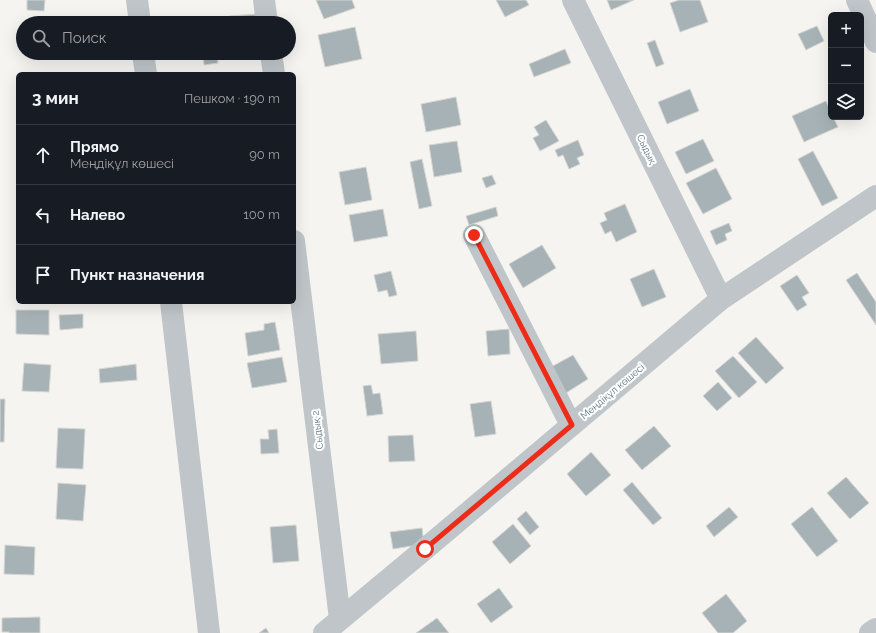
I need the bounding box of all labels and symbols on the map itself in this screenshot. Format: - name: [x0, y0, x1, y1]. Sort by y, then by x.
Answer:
- street label: Сыдық: [635, 133, 659, 166]
- route end: [465, 226, 483, 244]
- street label: Меңдіқұл көшесі: [578, 361, 646, 421]
- street label: Сыдық 2: [310, 410, 325, 450]
- route start: [416, 540, 434, 558]

